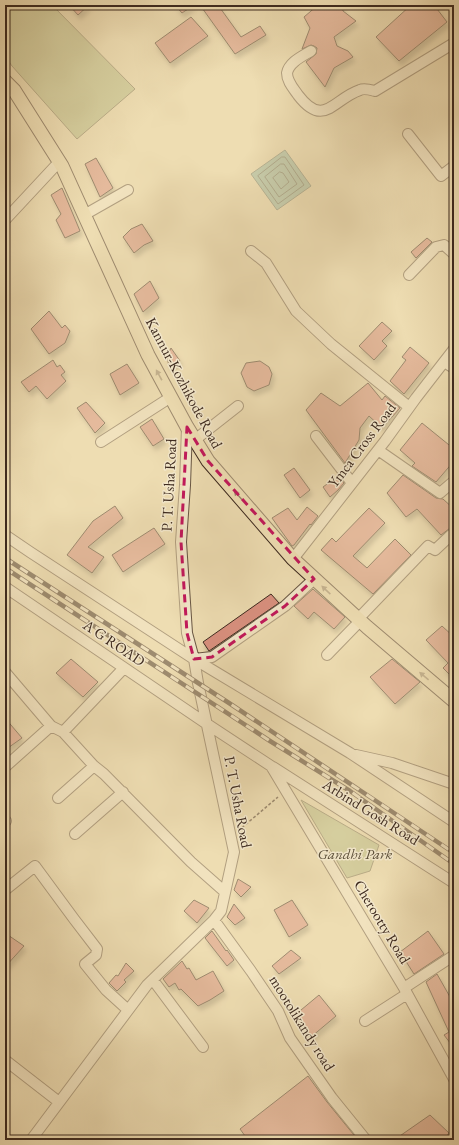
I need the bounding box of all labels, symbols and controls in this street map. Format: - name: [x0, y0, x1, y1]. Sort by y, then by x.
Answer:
- street label: Kannur-Kozhikode Road: [142, 314, 227, 452]
- one-way arrow: [156, 369, 162, 381]
- street label: Ymca Cross Road: [323, 398, 400, 491]
- street label: P. T. Usha Road: [157, 438, 180, 532]
- one-way arrow: [233, 490, 242, 500]
- one-way arrow: [322, 586, 331, 595]
- street label: A G ROAD: [79, 614, 149, 670]
- one-way arrow: [419, 671, 429, 680]
- street label: P. T. Usha Road: [220, 754, 257, 850]
- street label: Arbind Gosh Road: [318, 774, 424, 849]
- park label: Gandhi Park: [318, 844, 393, 863]
- street label: Cherootty Road: [350, 876, 415, 967]
- street label: mootolikandy road: [265, 971, 340, 1075]

